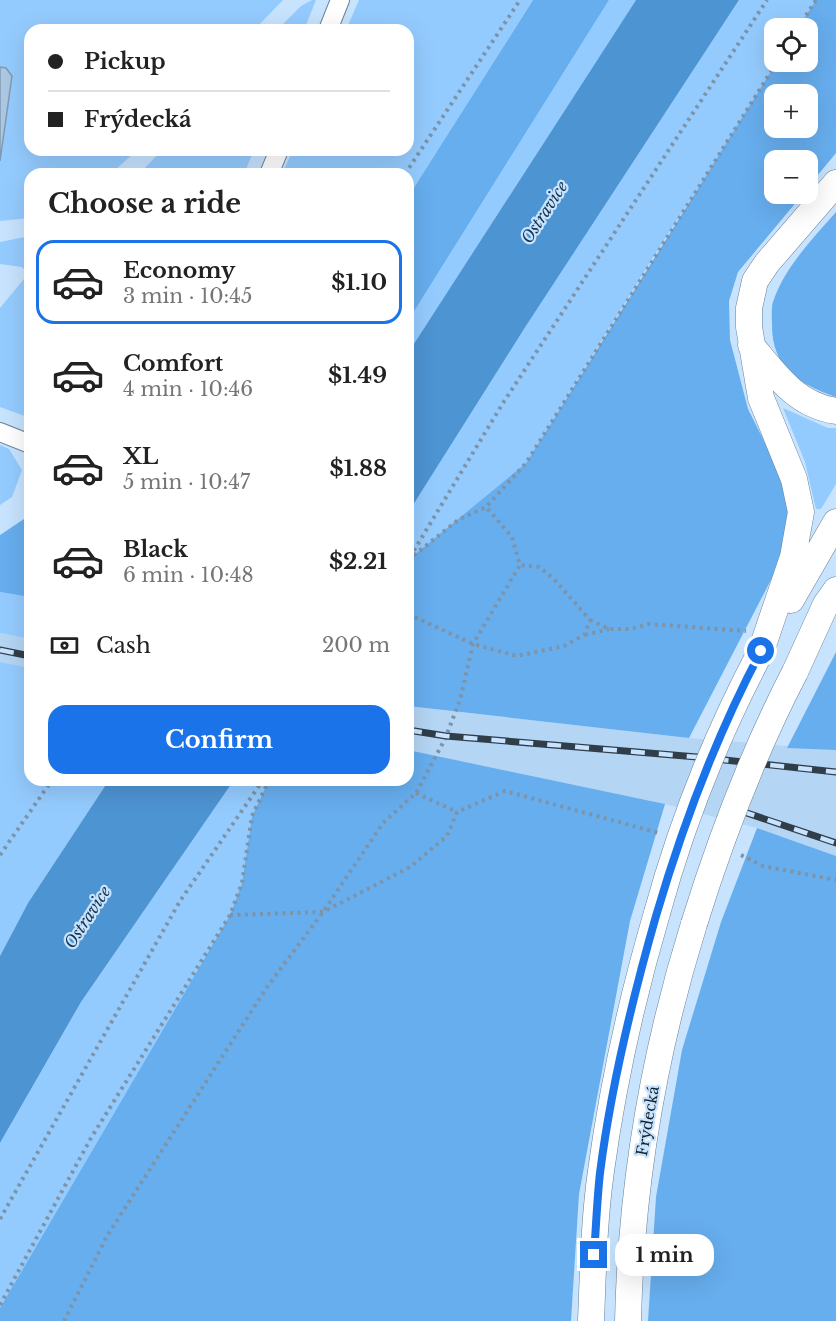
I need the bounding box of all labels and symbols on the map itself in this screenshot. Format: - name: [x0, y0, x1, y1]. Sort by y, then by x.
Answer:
- water label: Ostravice: [517, 177, 572, 247]
- route start: [747, 637, 774, 664]
- water label: Ostravice: [60, 882, 115, 952]
- street label: Frýdecká: [632, 1084, 663, 1157]
- callout: 1 min: [615, 1234, 714, 1276]
- route end: [580, 1241, 607, 1268]

